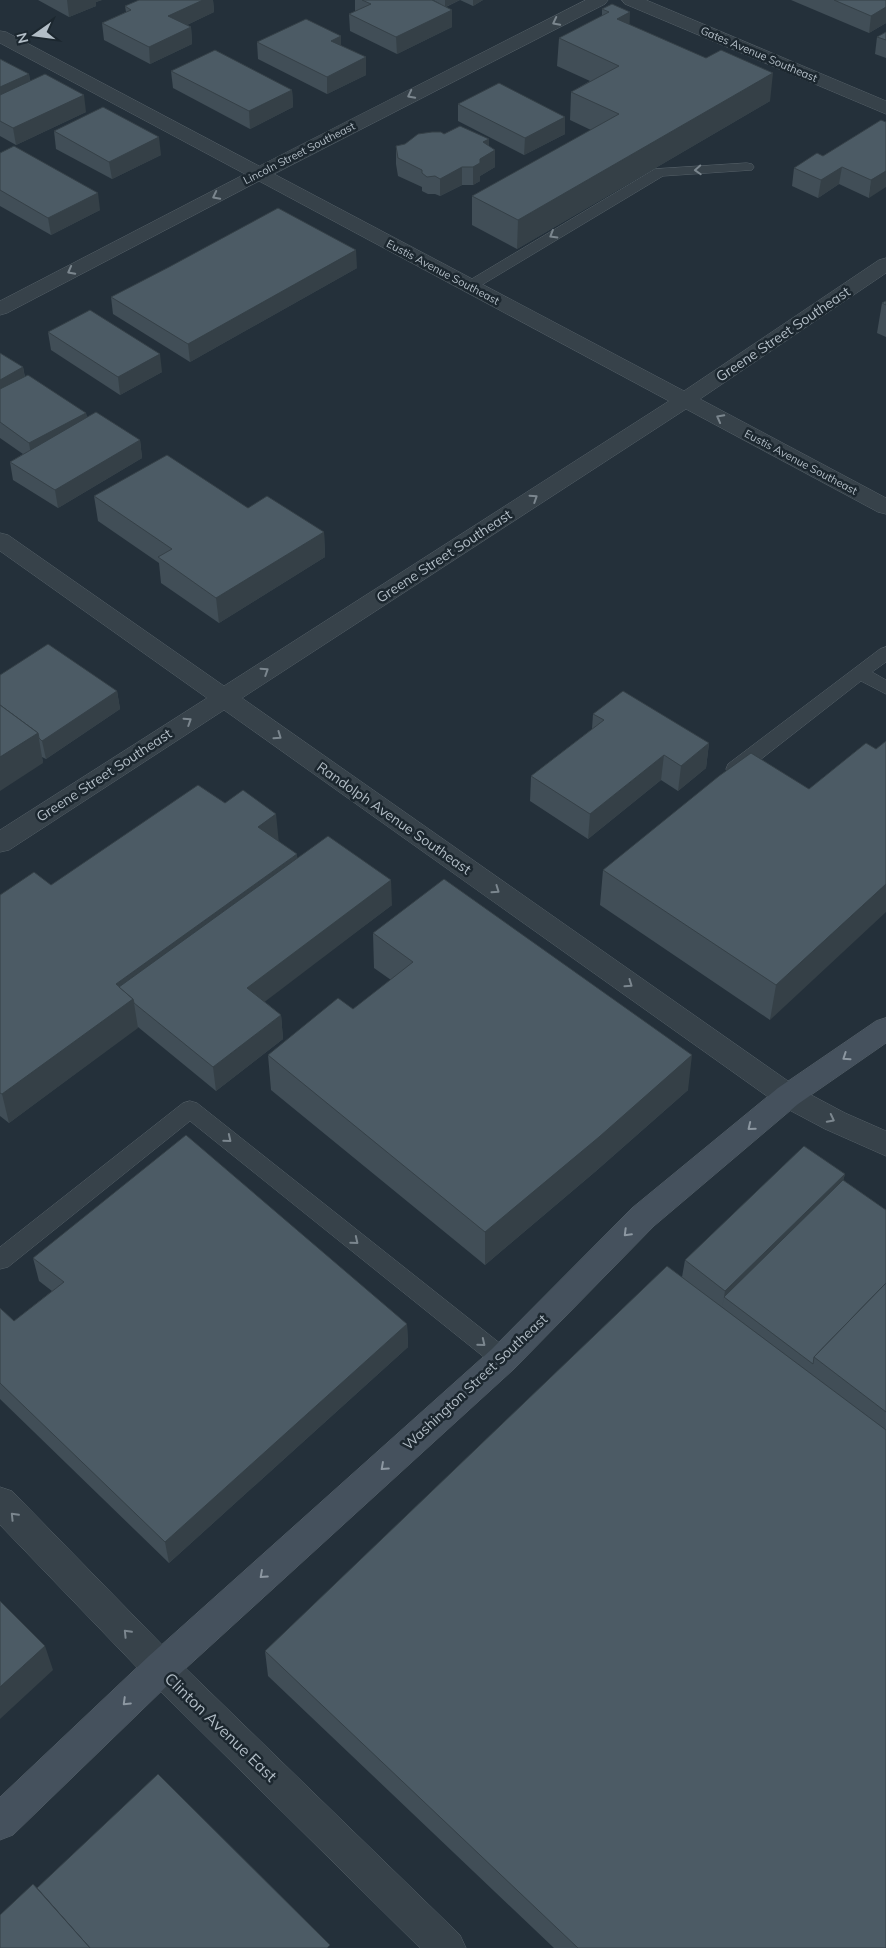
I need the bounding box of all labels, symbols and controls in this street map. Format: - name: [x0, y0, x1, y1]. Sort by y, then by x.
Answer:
- north arrow: [10, 10, 60, 60]
- one-way arrow: [552, 16, 561, 26]
- street label: Gates Avenue Southeast: [698, 23, 820, 85]
- text: N: [12, 31, 32, 45]
- one-way arrow: [407, 89, 416, 99]
- street label: Lincoln Street Southeast: [241, 119, 357, 187]
- one-way arrow: [694, 164, 702, 175]
- one-way arrow: [212, 190, 221, 200]
- one-way arrow: [550, 228, 559, 238]
- street label: Eustis Avenue Southeast: [384, 236, 502, 308]
- one-way arrow: [68, 265, 77, 275]
- street label: Greene Street Southeast: [712, 282, 854, 386]
- one-way arrow: [716, 415, 725, 425]
- street label: Eustis Avenue Southeast: [742, 426, 860, 498]
- one-way arrow: [528, 495, 537, 504]
- street label: Greene Street Southeast: [373, 505, 515, 607]
- one-way arrow: [259, 668, 268, 678]
- one-way arrow: [182, 718, 191, 727]
- street label: Greene Street Southeast: [33, 724, 175, 826]
- one-way arrow: [272, 730, 282, 739]
- street label: Randolph Avenue Southeast: [313, 758, 475, 878]
- one-way arrow: [491, 884, 500, 893]
- one-way arrow: [623, 978, 633, 987]
- one-way arrow: [842, 1051, 852, 1060]
- one-way arrow: [826, 1113, 835, 1123]
- one-way arrow: [747, 1122, 756, 1131]
- one-way arrow: [222, 1134, 231, 1142]
- one-way arrow: [624, 1227, 633, 1236]
- one-way arrow: [349, 1235, 358, 1243]
- street label: Washington Street Southeast: [399, 1310, 551, 1454]
- one-way arrow: [476, 1337, 485, 1345]
- one-way arrow: [381, 1461, 390, 1470]
- one-way arrow: [10, 1513, 19, 1522]
- one-way arrow: [260, 1570, 269, 1579]
- one-way arrow: [124, 1629, 133, 1638]
- street label: Clinton Avenue East: [161, 1668, 282, 1786]
- one-way arrow: [122, 1696, 131, 1705]

